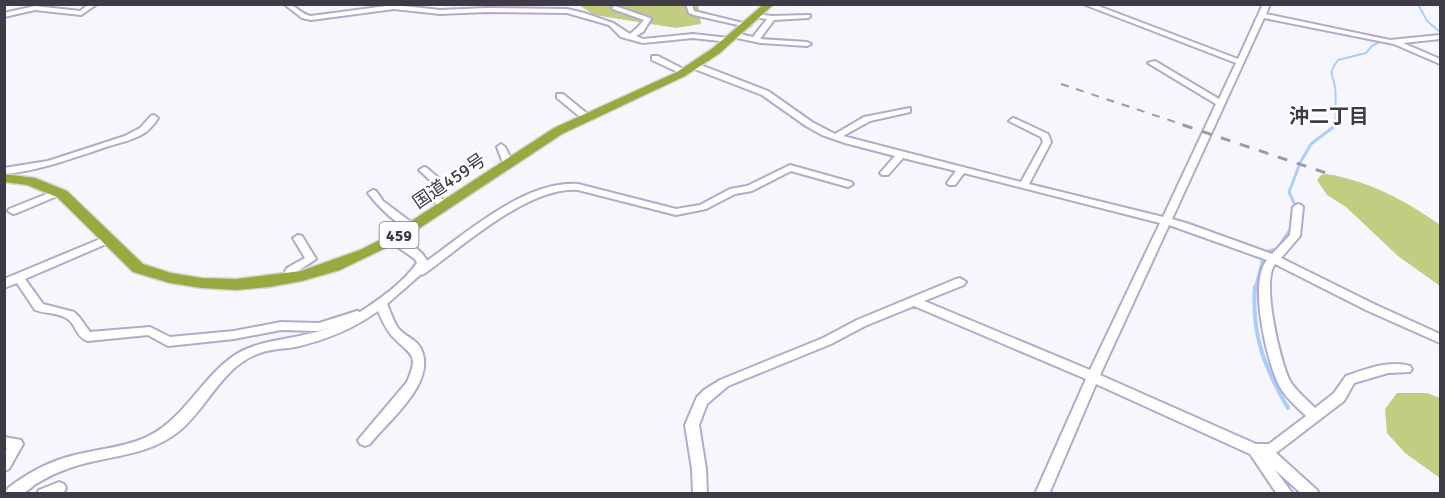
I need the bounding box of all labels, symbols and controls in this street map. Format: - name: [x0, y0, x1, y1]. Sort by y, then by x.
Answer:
- district label: 沖二丁目: [1289, 104, 1369, 129]
- street label: 国道459号: [408, 149, 490, 213]
- road number: 459: [380, 222, 418, 248]

